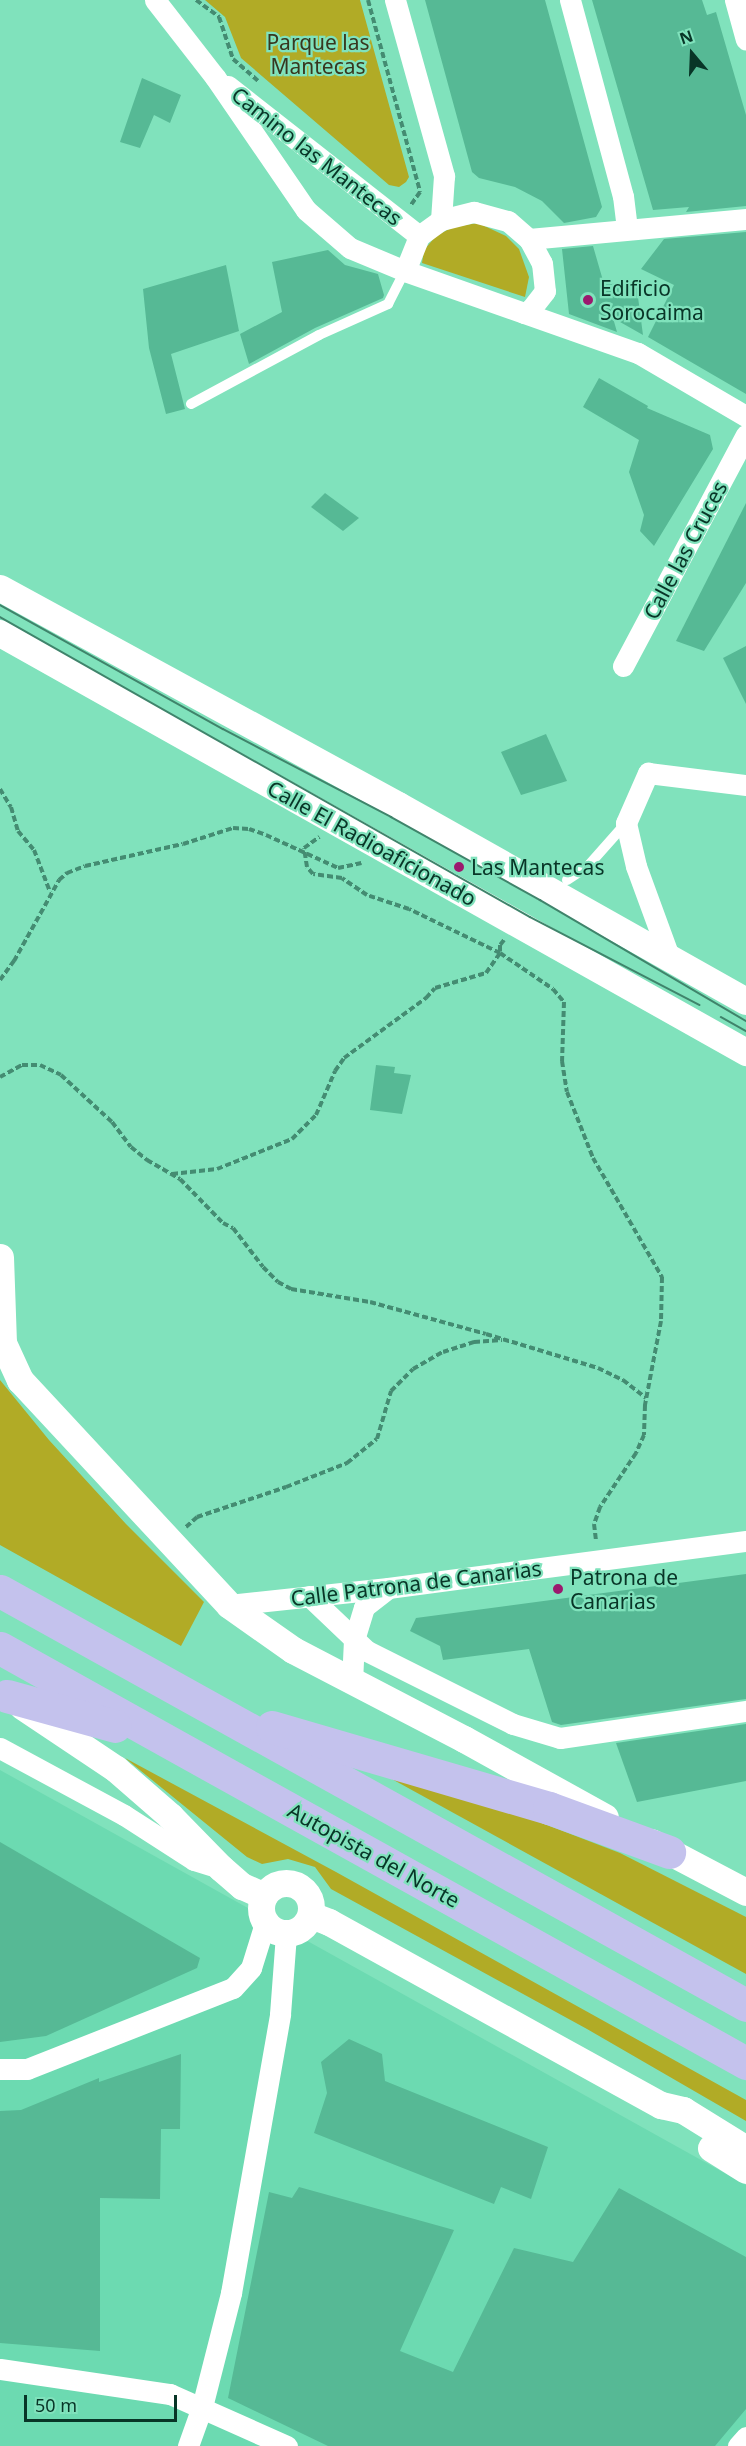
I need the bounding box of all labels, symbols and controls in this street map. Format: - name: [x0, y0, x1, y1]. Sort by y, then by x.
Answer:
- north arrow: [662, 24, 722, 84]
- text: N: [676, 24, 696, 50]
- park label: Parque las Mantecas: [266, 29, 370, 79]
- street label: Camino las Mantecas: [227, 82, 407, 230]
- place label: Edificio Sorocaima: [600, 275, 704, 325]
- marker: Edificio Sorocaima: [581, 293, 595, 307]
- street label: Calle las Cruces: [638, 477, 732, 623]
- street label: Calle El Radioaficionado: [263, 775, 481, 911]
- place label: Las Mantecas: [471, 854, 604, 880]
- marker: Las Mantecas: [452, 860, 466, 874]
- street label: Calle Patrona de Canarias: [289, 1555, 543, 1611]
- place label: Patrona de Canarias: [570, 1564, 678, 1614]
- marker: Patrona de Canarias: [551, 1582, 565, 1596]
- street label: Autopista del Norte: [284, 1797, 464, 1913]
- scale bar: [27, 2383, 180, 2421]
- text: 50 m: [35, 2393, 77, 2417]

